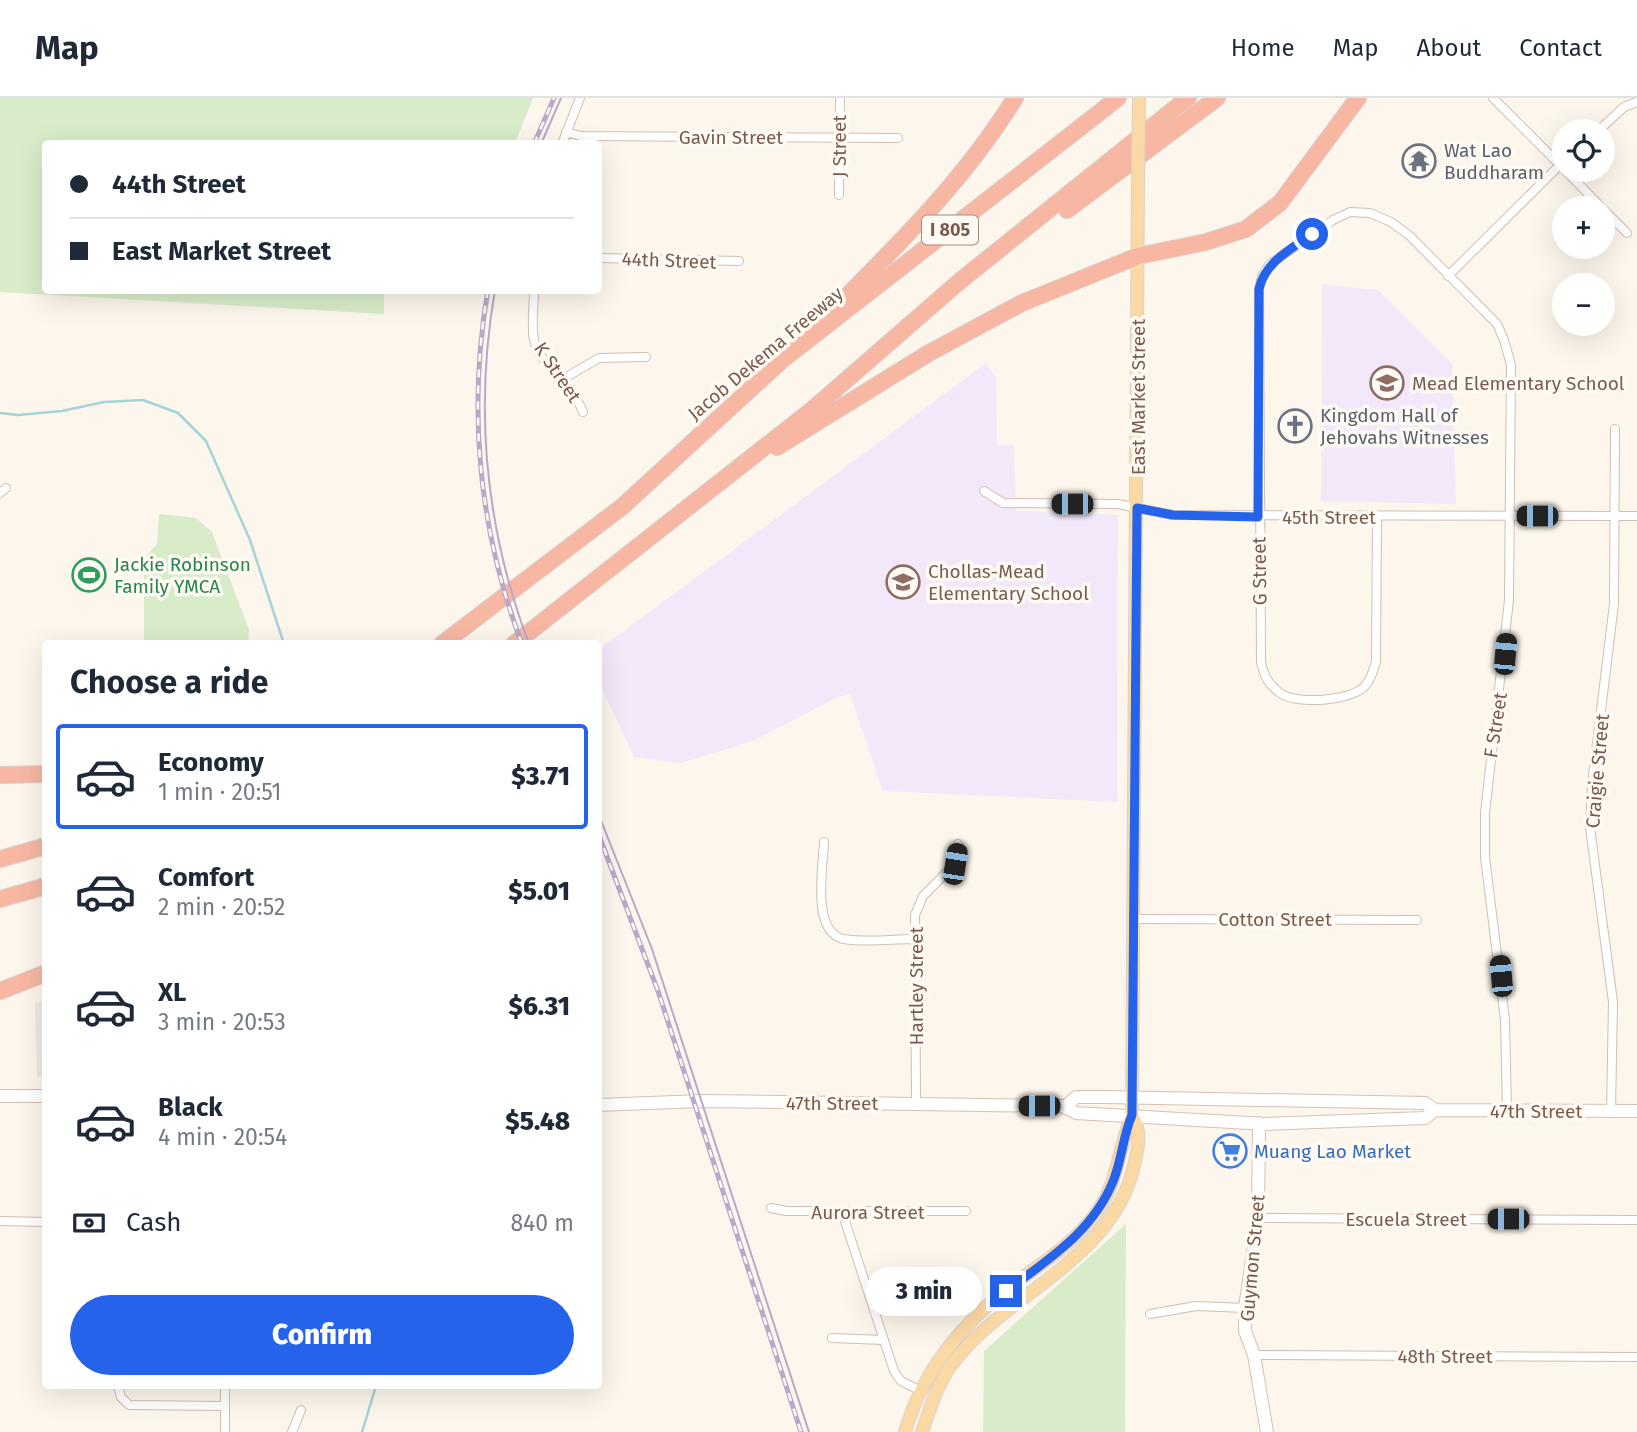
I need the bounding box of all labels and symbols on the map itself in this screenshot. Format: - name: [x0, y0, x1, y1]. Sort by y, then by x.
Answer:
- street label: J Street: [828, 115, 851, 177]
- street label: Gavin Street: [679, 126, 783, 149]
- place label: Wat Lao Buddharam: [1444, 139, 1544, 184]
- temple icon: Wat Lao Buddharam: [1400, 142, 1438, 180]
- road number: I 805: [922, 216, 978, 244]
- route start: [1296, 218, 1328, 250]
- street label: 44th Street: [621, 247, 717, 274]
- street label: Jacob Dekema Freeway: [683, 281, 848, 425]
- street label: East Market Street: [1127, 319, 1150, 475]
- street label: K Street: [529, 338, 586, 407]
- school or university icon: Mead Elementary School: [1368, 364, 1406, 402]
- place label: Mead Elementary School: [1412, 372, 1625, 395]
- place label: Kingdom Hall of Jehovahs Witnesses: [1320, 404, 1489, 449]
- church icon: Kingdom Hall of Jehovahs Witnesses: [1276, 407, 1314, 445]
- car: [1052, 494, 1094, 515]
- street label: 45th Street: [1282, 506, 1376, 529]
- car: [1517, 506, 1559, 527]
- street label: G Street: [1247, 536, 1272, 605]
- place label: Jackie Robinson Family YMCA: [114, 553, 251, 598]
- sports icon: Jackie Robinson Family YMCA: [70, 556, 108, 594]
- place label: Chollas-Mead Elementary School: [928, 560, 1089, 605]
- school or university icon: Chollas-Mead Elementary School: [884, 563, 922, 601]
- car: [1493, 632, 1518, 676]
- street label: F Street: [1479, 691, 1512, 759]
- street label: Craigie Street: [1581, 713, 1614, 829]
- car: [942, 842, 969, 886]
- street label: Cotton Street: [1218, 908, 1332, 931]
- street label: Hartley Street: [905, 926, 928, 1045]
- car: [1489, 954, 1514, 998]
- street label: 47th Street: [786, 1092, 878, 1115]
- car: [1019, 1096, 1061, 1117]
- street label: 47th Street: [1490, 1100, 1582, 1123]
- supermarket icon: Muang Lao Market: [1211, 1132, 1249, 1170]
- place label: Muang Lao Market: [1254, 1140, 1411, 1163]
- street label: Guymon Street: [1235, 1193, 1270, 1323]
- street label: Aurora Street: [811, 1201, 925, 1224]
- street label: Escuela Street: [1345, 1208, 1467, 1231]
- car: [1488, 1209, 1530, 1230]
- callout: 3 min: [866, 1266, 982, 1316]
- route end: [990, 1275, 1022, 1307]
- street label: 48th Street: [1397, 1345, 1493, 1368]

